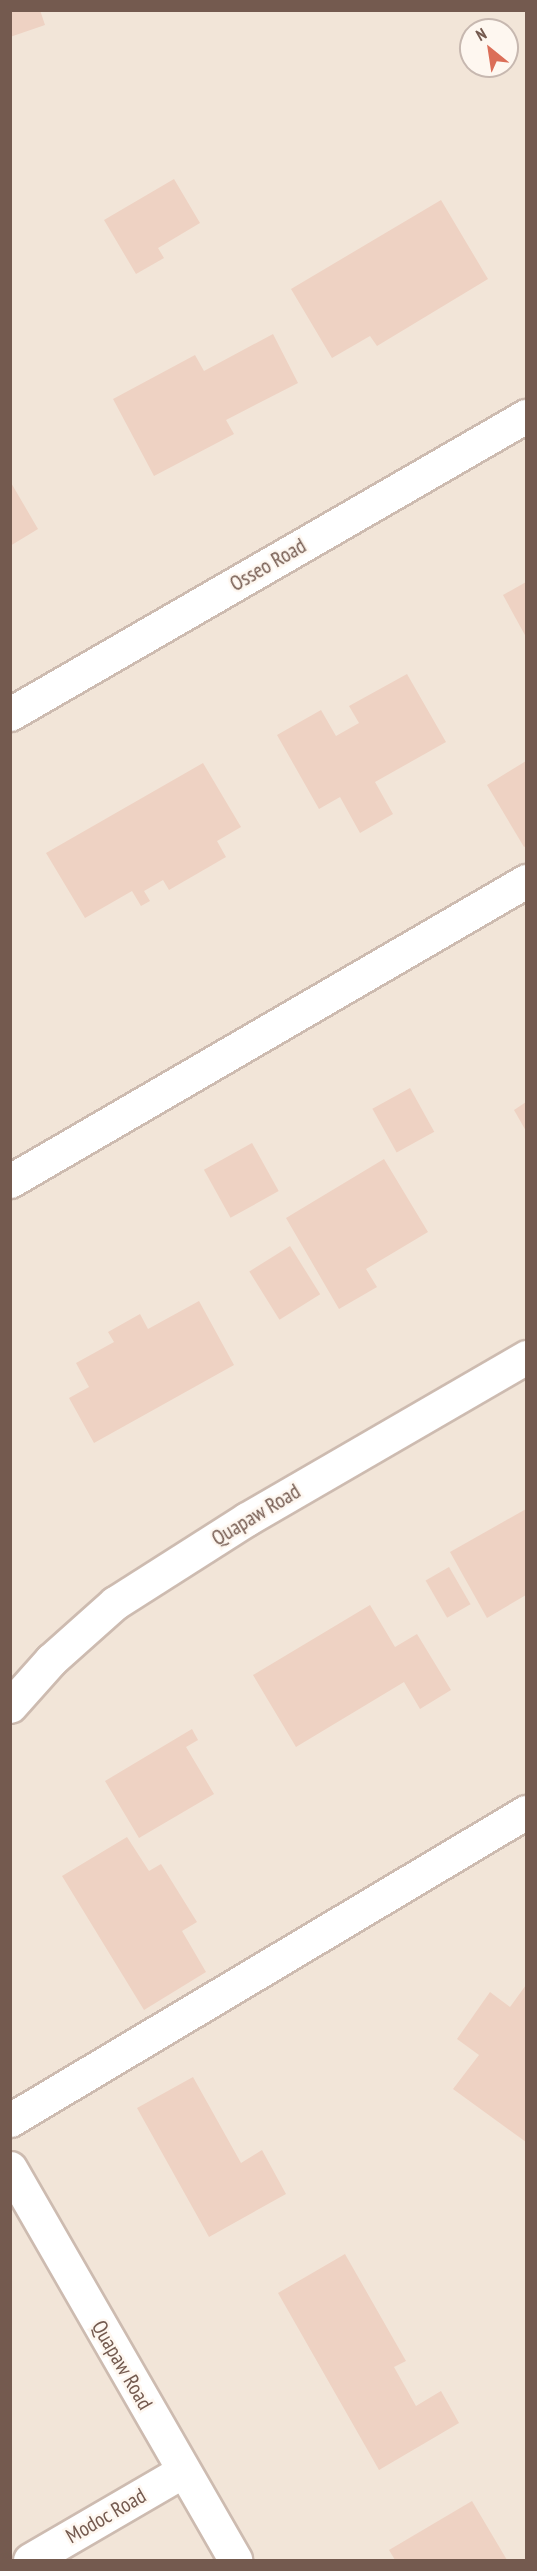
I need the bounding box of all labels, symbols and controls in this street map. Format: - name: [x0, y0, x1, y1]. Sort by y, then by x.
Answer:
- north arrow: [459, 18, 519, 78]
- text: N: [472, 23, 490, 45]
- street label: Osseo Road: [226, 533, 310, 597]
- street label: Quapaw Road: [207, 1479, 305, 1551]
- street label: Quapaw Road: [86, 2316, 158, 2414]
- street label: Modoc Road: [61, 2483, 151, 2549]

